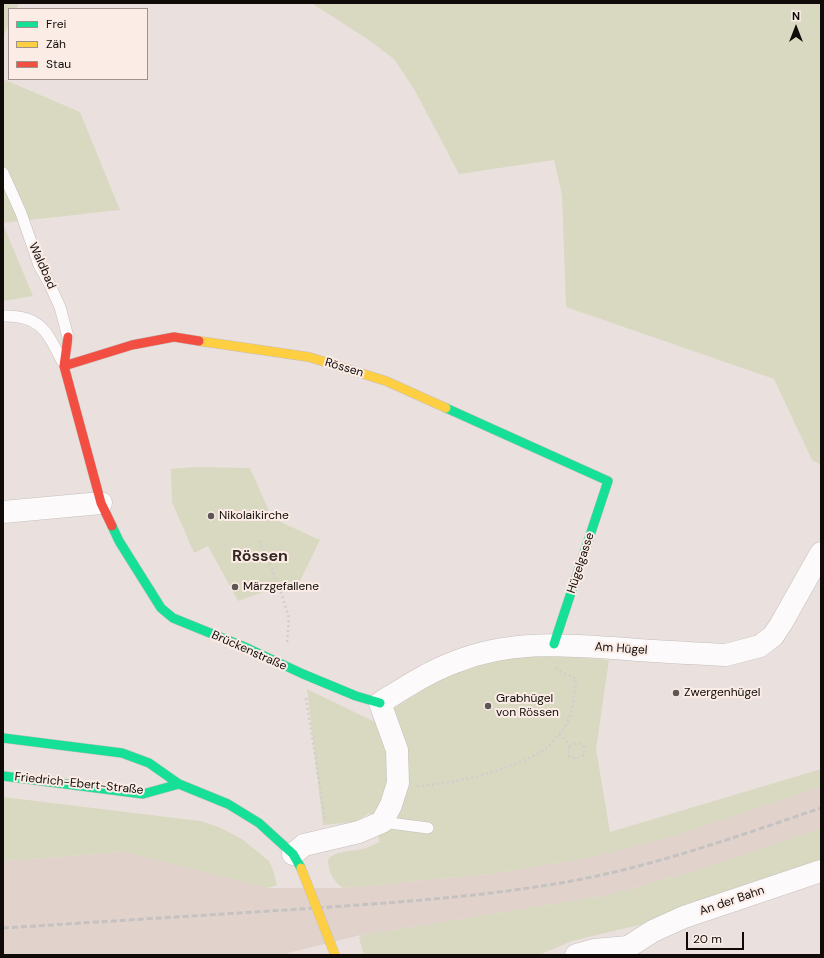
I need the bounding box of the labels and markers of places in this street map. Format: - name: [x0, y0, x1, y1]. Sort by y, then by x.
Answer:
- place label: Nikolaikirche: [219, 509, 289, 523]
- marker: Nikolaikirche: [206, 511, 216, 521]
- place label: Märzgefallene: [243, 580, 319, 594]
- marker: Märzgefallene: [230, 582, 240, 592]
- place label: Zwergenhügel: [684, 686, 760, 700]
- marker: Zwergenhügel: [671, 688, 681, 698]
- place label: Grabhügel von Rössen: [496, 692, 559, 720]
- marker: Grabhügel von Rössen: [483, 701, 493, 711]

